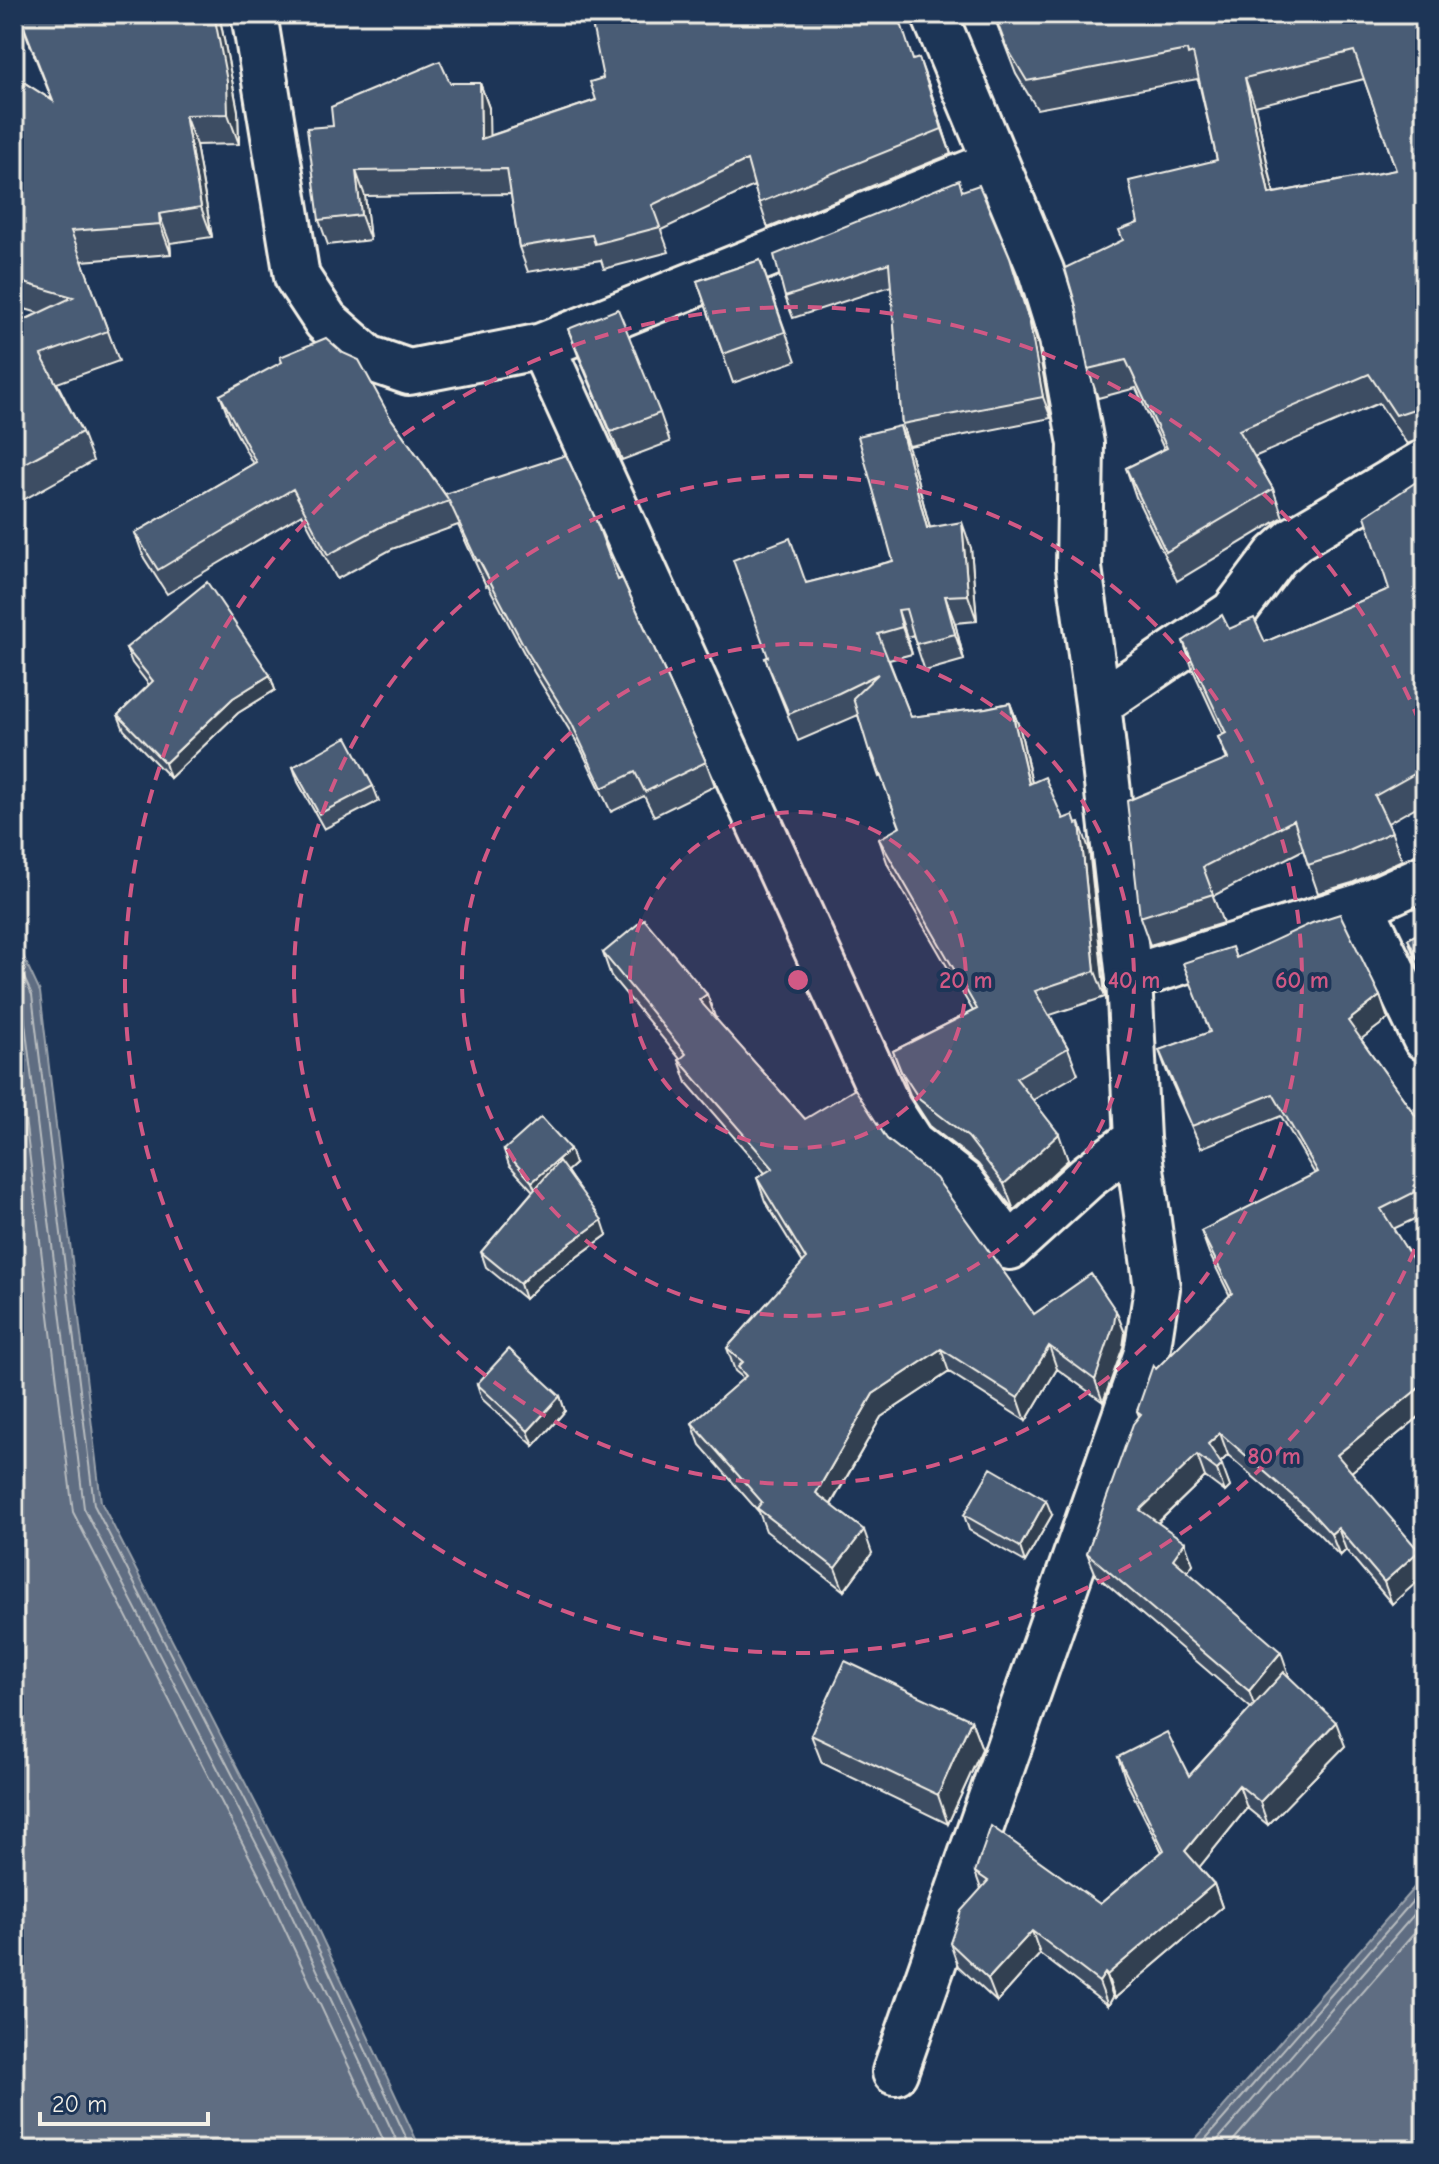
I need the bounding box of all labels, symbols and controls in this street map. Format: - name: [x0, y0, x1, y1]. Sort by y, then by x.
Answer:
- centre of rings: [784, 966, 812, 994]
- text: 20 m: [939, 966, 993, 994]
- text: 40 m: [1108, 966, 1160, 994]
- text: 60 m: [1275, 966, 1329, 994]
- text: 80 m: [1247, 1442, 1301, 1470]
- scale bar: [40, 2076, 208, 2126]
- text: 20 m: [52, 2090, 107, 2118]

